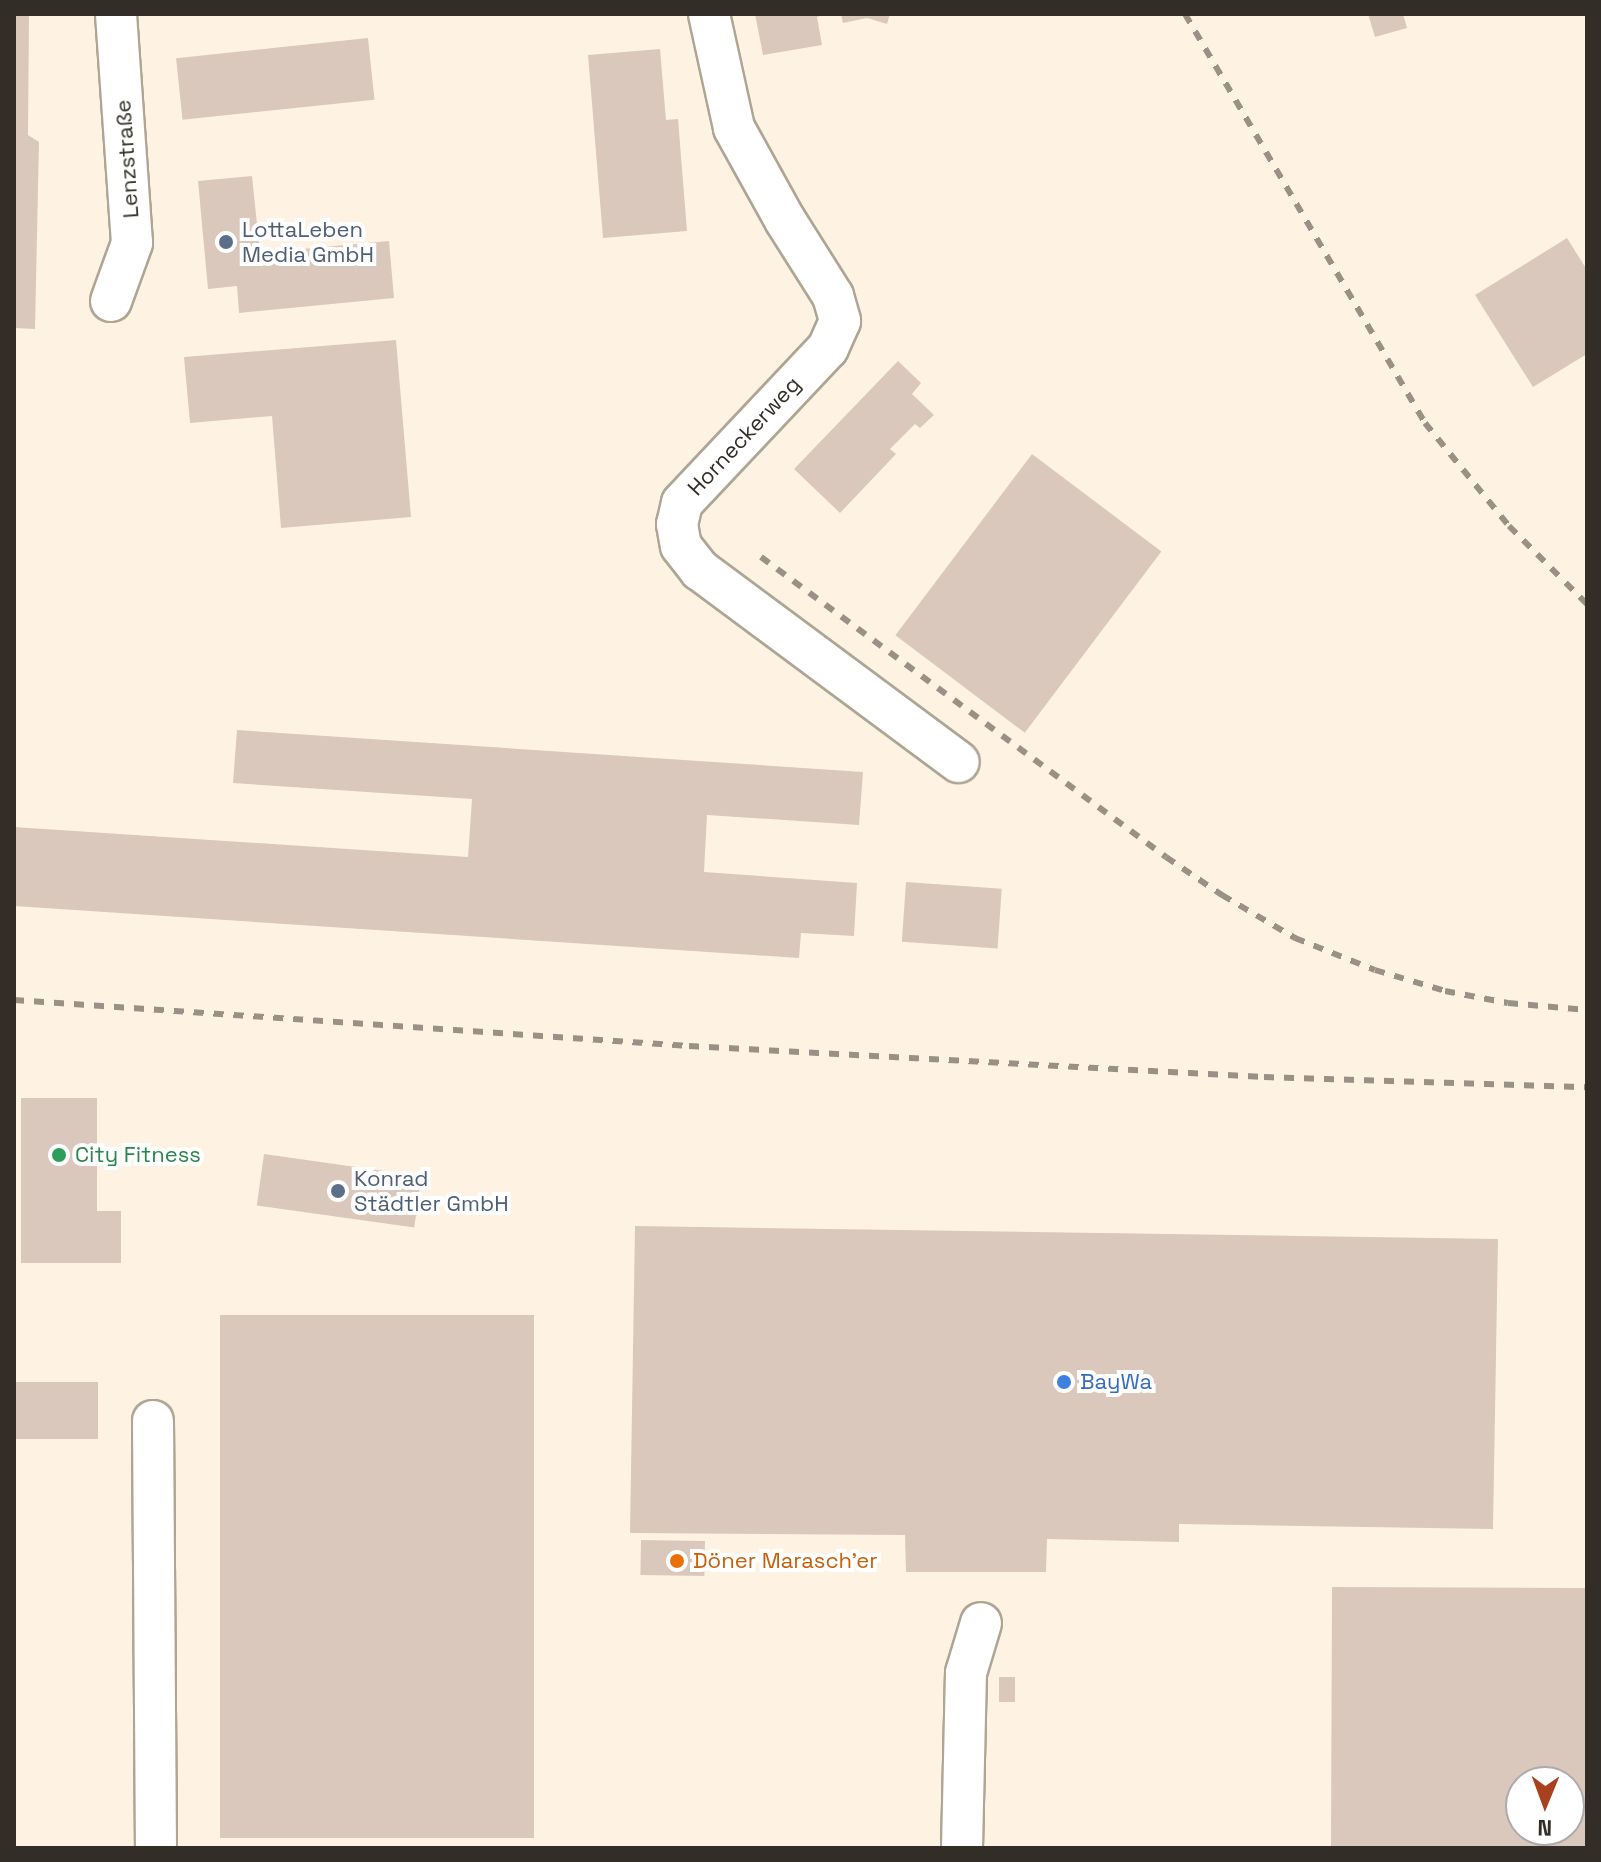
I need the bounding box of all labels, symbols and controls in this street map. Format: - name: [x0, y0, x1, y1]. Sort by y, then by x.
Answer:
- street label: Lenzstraße: [110, 99, 144, 219]
- place label: LottaLeben Media GmbH: [242, 216, 374, 268]
- marker: LottaLeben Media GmbH: [217, 233, 235, 251]
- street label: Horneckerweg: [682, 371, 806, 501]
- place label: City Fitness: [75, 1142, 201, 1168]
- marker: City Fitness: [50, 1146, 68, 1164]
- place label: Konrad Städtler GmbH: [354, 1165, 509, 1216]
- marker: Konrad Städtler GmbH: [329, 1182, 347, 1200]
- place label: BayWa: [1080, 1369, 1152, 1395]
- marker: BayWa: [1055, 1373, 1073, 1391]
- place label: Döner Marasch'er: [693, 1548, 878, 1574]
- marker: Döner Marasch'er: [668, 1552, 686, 1570]
- north arrow: [1505, 1766, 1585, 1846]
- text: N: [1537, 1814, 1552, 1842]

